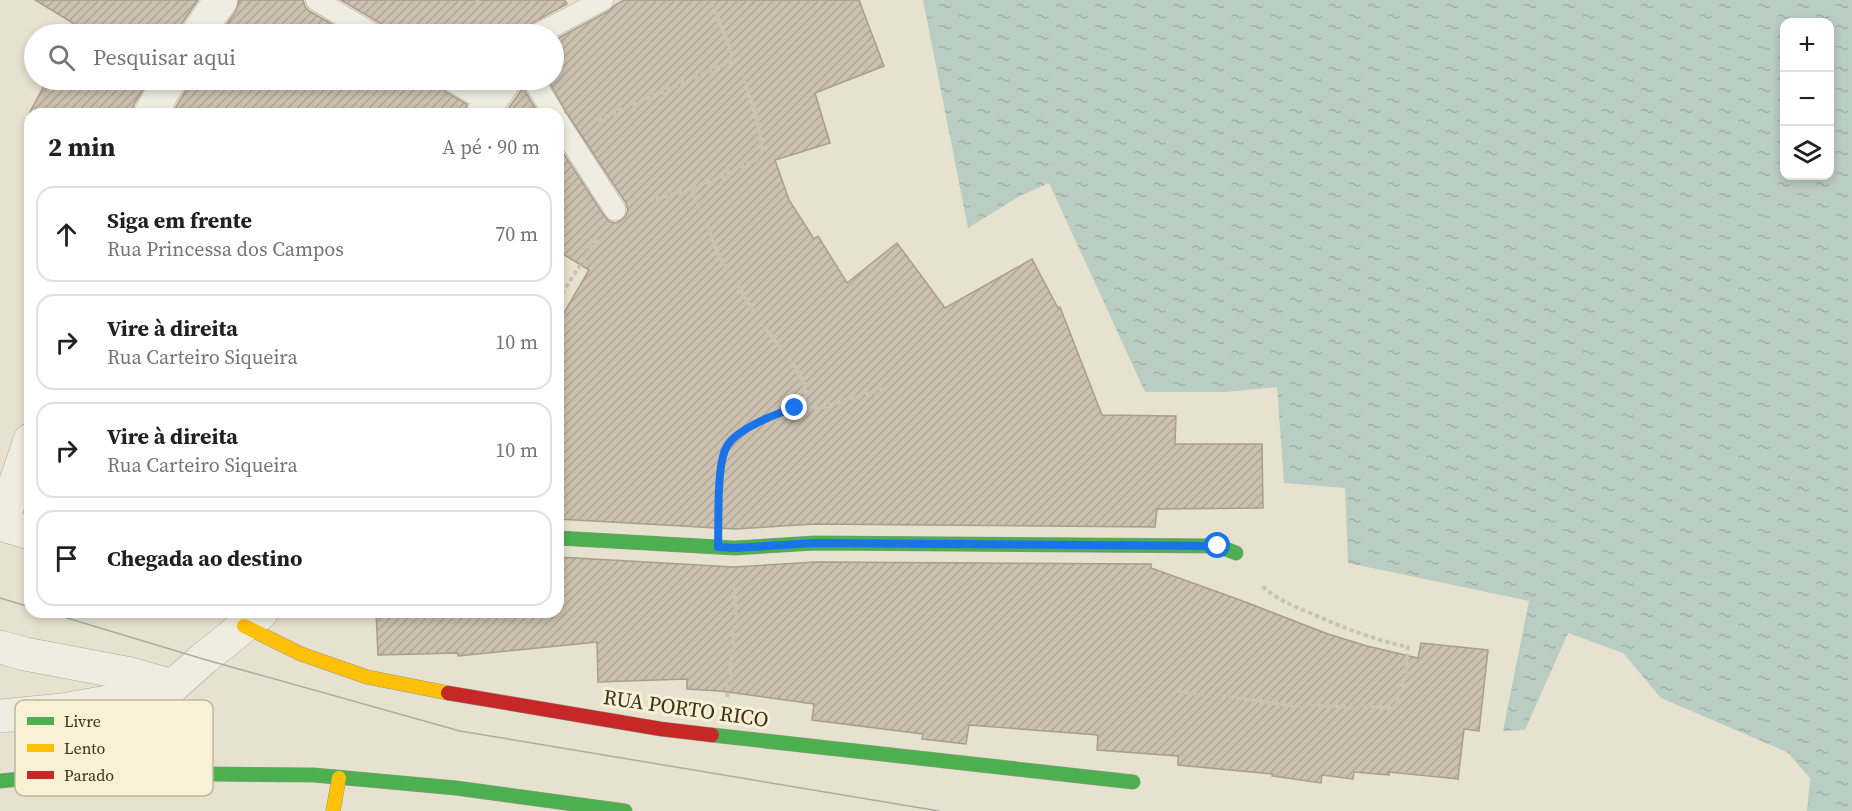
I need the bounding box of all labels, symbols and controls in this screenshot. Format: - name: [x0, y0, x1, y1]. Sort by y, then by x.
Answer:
- map controls: [1780, 18, 1834, 180]
- button: +: [1780, 18, 1834, 72]
- search box: [24, 24, 564, 90]
- icon: search: [45, 41, 78, 74]
- text: Pesquisar aqui: [93, 42, 236, 72]
- button: −: [1780, 72, 1834, 126]
- button: layers: [1780, 126, 1834, 180]
- text: 2 min: [48, 129, 115, 165]
- text: A pé · 90 m: [442, 133, 540, 161]
- text: Siga em frente: [107, 205, 252, 235]
- icon: ahead: [50, 218, 83, 251]
- text: 70 m: [495, 220, 538, 248]
- text: Rua Princessa dos Campos: [107, 235, 344, 263]
- text: Vire à direita: [107, 313, 238, 343]
- icon: right: [50, 326, 83, 359]
- text: 10 m: [495, 328, 538, 356]
- text: Rua Carteiro Siqueira: [107, 343, 298, 371]
- route end: [781, 394, 807, 420]
- text: Vire à direita: [107, 421, 238, 451]
- icon: right: [50, 434, 83, 467]
- text: 10 m: [495, 436, 538, 464]
- text: Rua Carteiro Siqueira: [107, 451, 298, 479]
- route start: [1204, 532, 1230, 558]
- icon: arrive: [50, 542, 83, 575]
- text: Chegada ao destino: [107, 543, 302, 573]
- street label: RUA PORTO RICO: [602, 682, 770, 734]
- legend: [15, 700, 213, 796]
- text: Livre: [64, 710, 101, 732]
- text: Lento: [64, 737, 106, 759]
- text: Parado: [64, 764, 114, 786]

